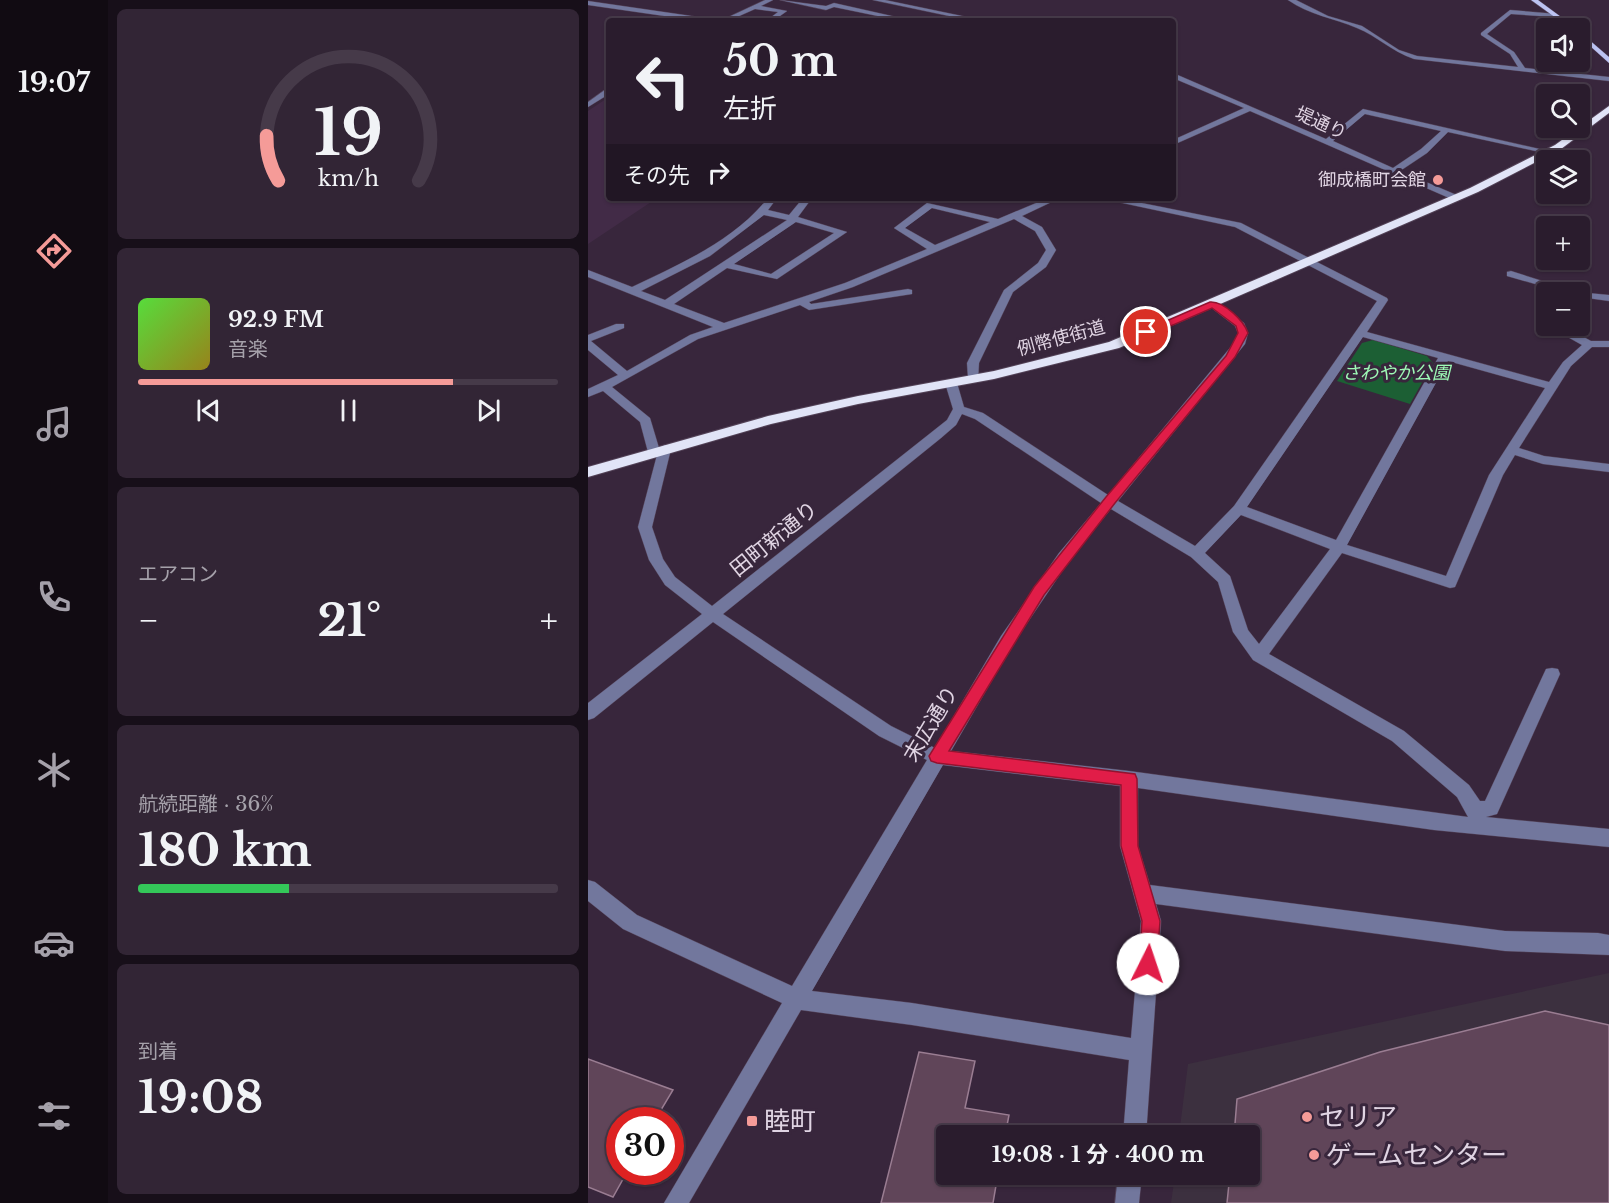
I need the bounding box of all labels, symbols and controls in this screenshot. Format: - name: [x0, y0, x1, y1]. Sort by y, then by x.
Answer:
- map controls: [1536, 18, 1590, 336]
- button: sound: [1536, 18, 1590, 72]
- text: 50 m: [723, 35, 837, 87]
- icon: left: [624, 42, 702, 120]
- text: 19:07: [18, 66, 90, 99]
- button: search: [1536, 84, 1590, 138]
- text: 左折: [723, 92, 777, 125]
- text: 19: [313, 94, 383, 172]
- street label: 堤通り: [1292, 102, 1350, 144]
- button: layers: [1536, 150, 1590, 204]
- icon: right: [702, 156, 735, 189]
- text: その先: [624, 162, 690, 189]
- text: km/h: [318, 165, 379, 192]
- place label: 御成橋町会館: [1318, 169, 1426, 191]
- marker: 御成橋町会館: [1431, 173, 1445, 187]
- button: +: [1536, 216, 1590, 270]
- icon: directions: [33, 230, 75, 272]
- button: −: [1536, 282, 1590, 336]
- text: 92.9 FM: [228, 306, 324, 333]
- pin: [1120, 306, 1171, 357]
- icon: arrive: [1129, 315, 1162, 348]
- street label: 例幣使街道: [1015, 316, 1107, 360]
- text: 音楽: [228, 337, 268, 361]
- park label: さわやか公園: [1342, 362, 1453, 384]
- icon: previous: [192, 394, 225, 427]
- icon: pause: [332, 394, 365, 427]
- icon: next: [472, 394, 505, 427]
- icon: music: [33, 403, 75, 445]
- street label: 田町新通り: [725, 496, 823, 582]
- text: エアコン: [138, 562, 218, 586]
- icon: phone: [33, 576, 75, 618]
- text: 21°: [317, 592, 381, 648]
- text: −: [138, 600, 159, 641]
- text: +: [540, 600, 558, 641]
- street label: 末広通り: [898, 681, 964, 767]
- icon: climate: [33, 749, 75, 791]
- text: 航続距離 · 36%: [138, 792, 274, 816]
- text: 180 km: [138, 822, 312, 878]
- icon: car: [33, 922, 75, 964]
- position arrow: [1116, 932, 1180, 996]
- text: 到着: [138, 1039, 178, 1063]
- text: 19:08: [138, 1069, 263, 1125]
- icon: filters: [33, 1095, 75, 1137]
- place label: セリア: [1319, 1101, 1397, 1133]
- place label: 睦町: [764, 1105, 816, 1137]
- speed limit sign: 30: [606, 1107, 684, 1185]
- marker: セリア: [1300, 1110, 1314, 1124]
- marker: 睦町: [745, 1114, 759, 1128]
- place label: ゲームセンター: [1326, 1139, 1507, 1171]
- text: 19:08 · 1 分 · 400 m: [992, 1141, 1204, 1168]
- marker: ゲームセンター: [1307, 1148, 1321, 1162]

